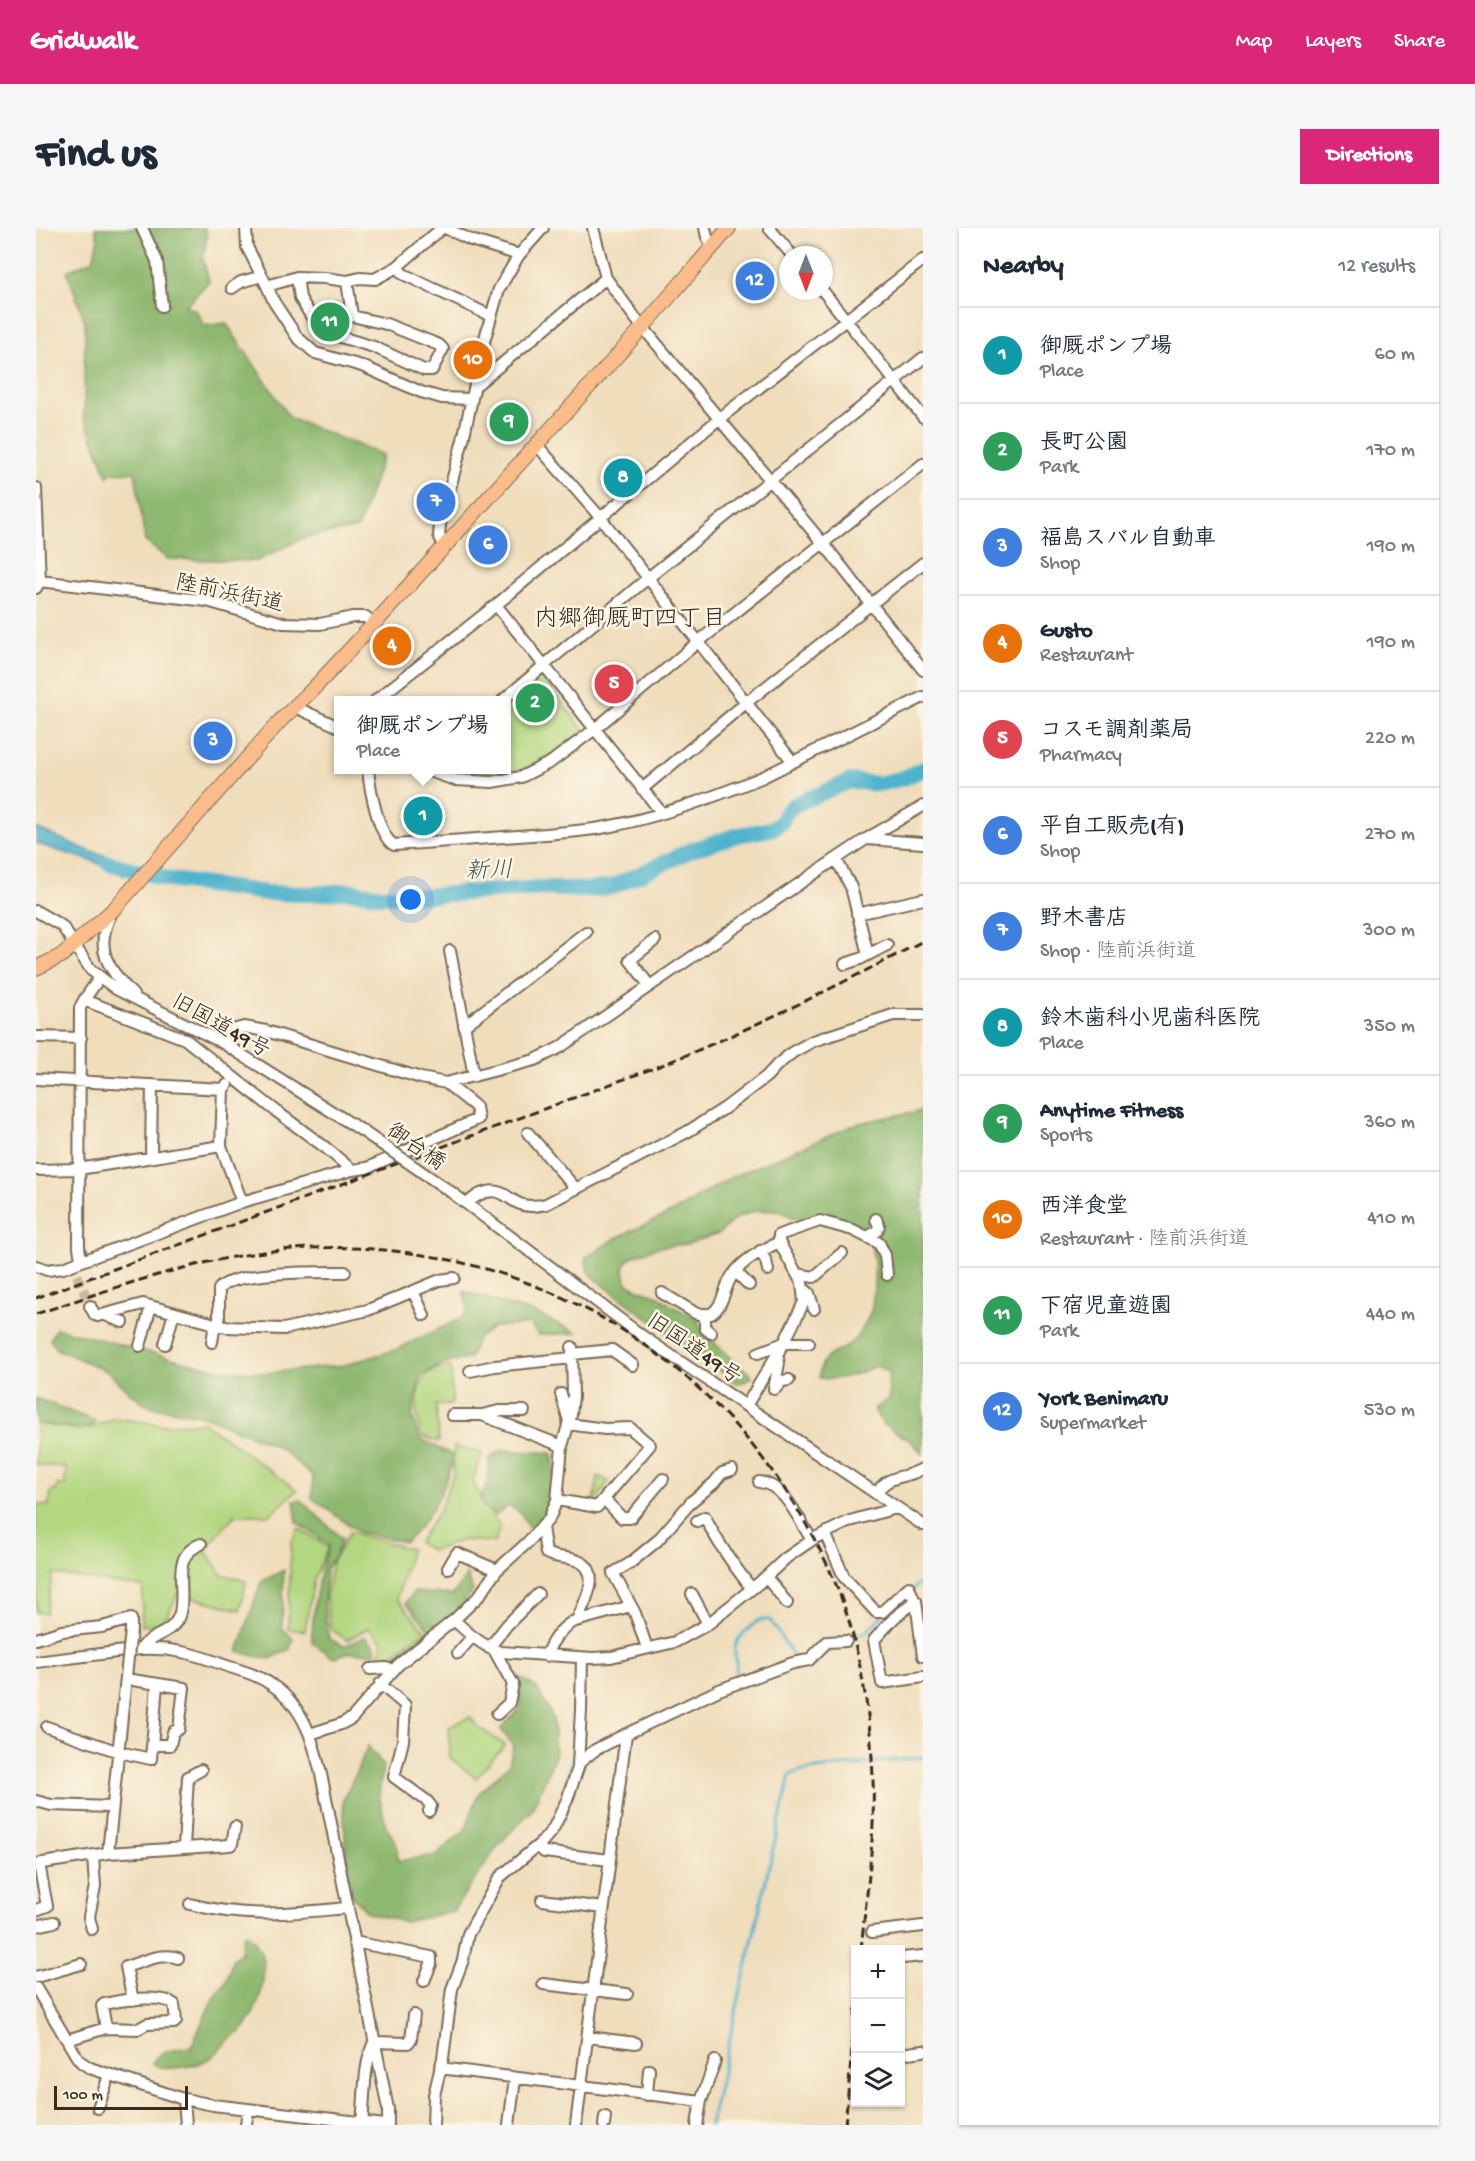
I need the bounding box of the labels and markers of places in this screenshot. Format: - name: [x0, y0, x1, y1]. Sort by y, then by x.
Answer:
- pin: 12: [736, 259, 774, 304]
- pin: 11: [310, 300, 350, 344]
- pin: 10: [454, 338, 492, 382]
- pin: 9: [490, 400, 528, 444]
- pin: 8: [604, 456, 642, 500]
- pin: 7: [416, 480, 456, 524]
- pin: 6: [468, 522, 508, 568]
- pin: 4: [372, 624, 412, 668]
- pin: 5: [594, 662, 634, 706]
- pin: 2: [516, 680, 554, 726]
- pin: 3: [194, 718, 232, 764]
- pin: 1: [404, 794, 442, 838]

